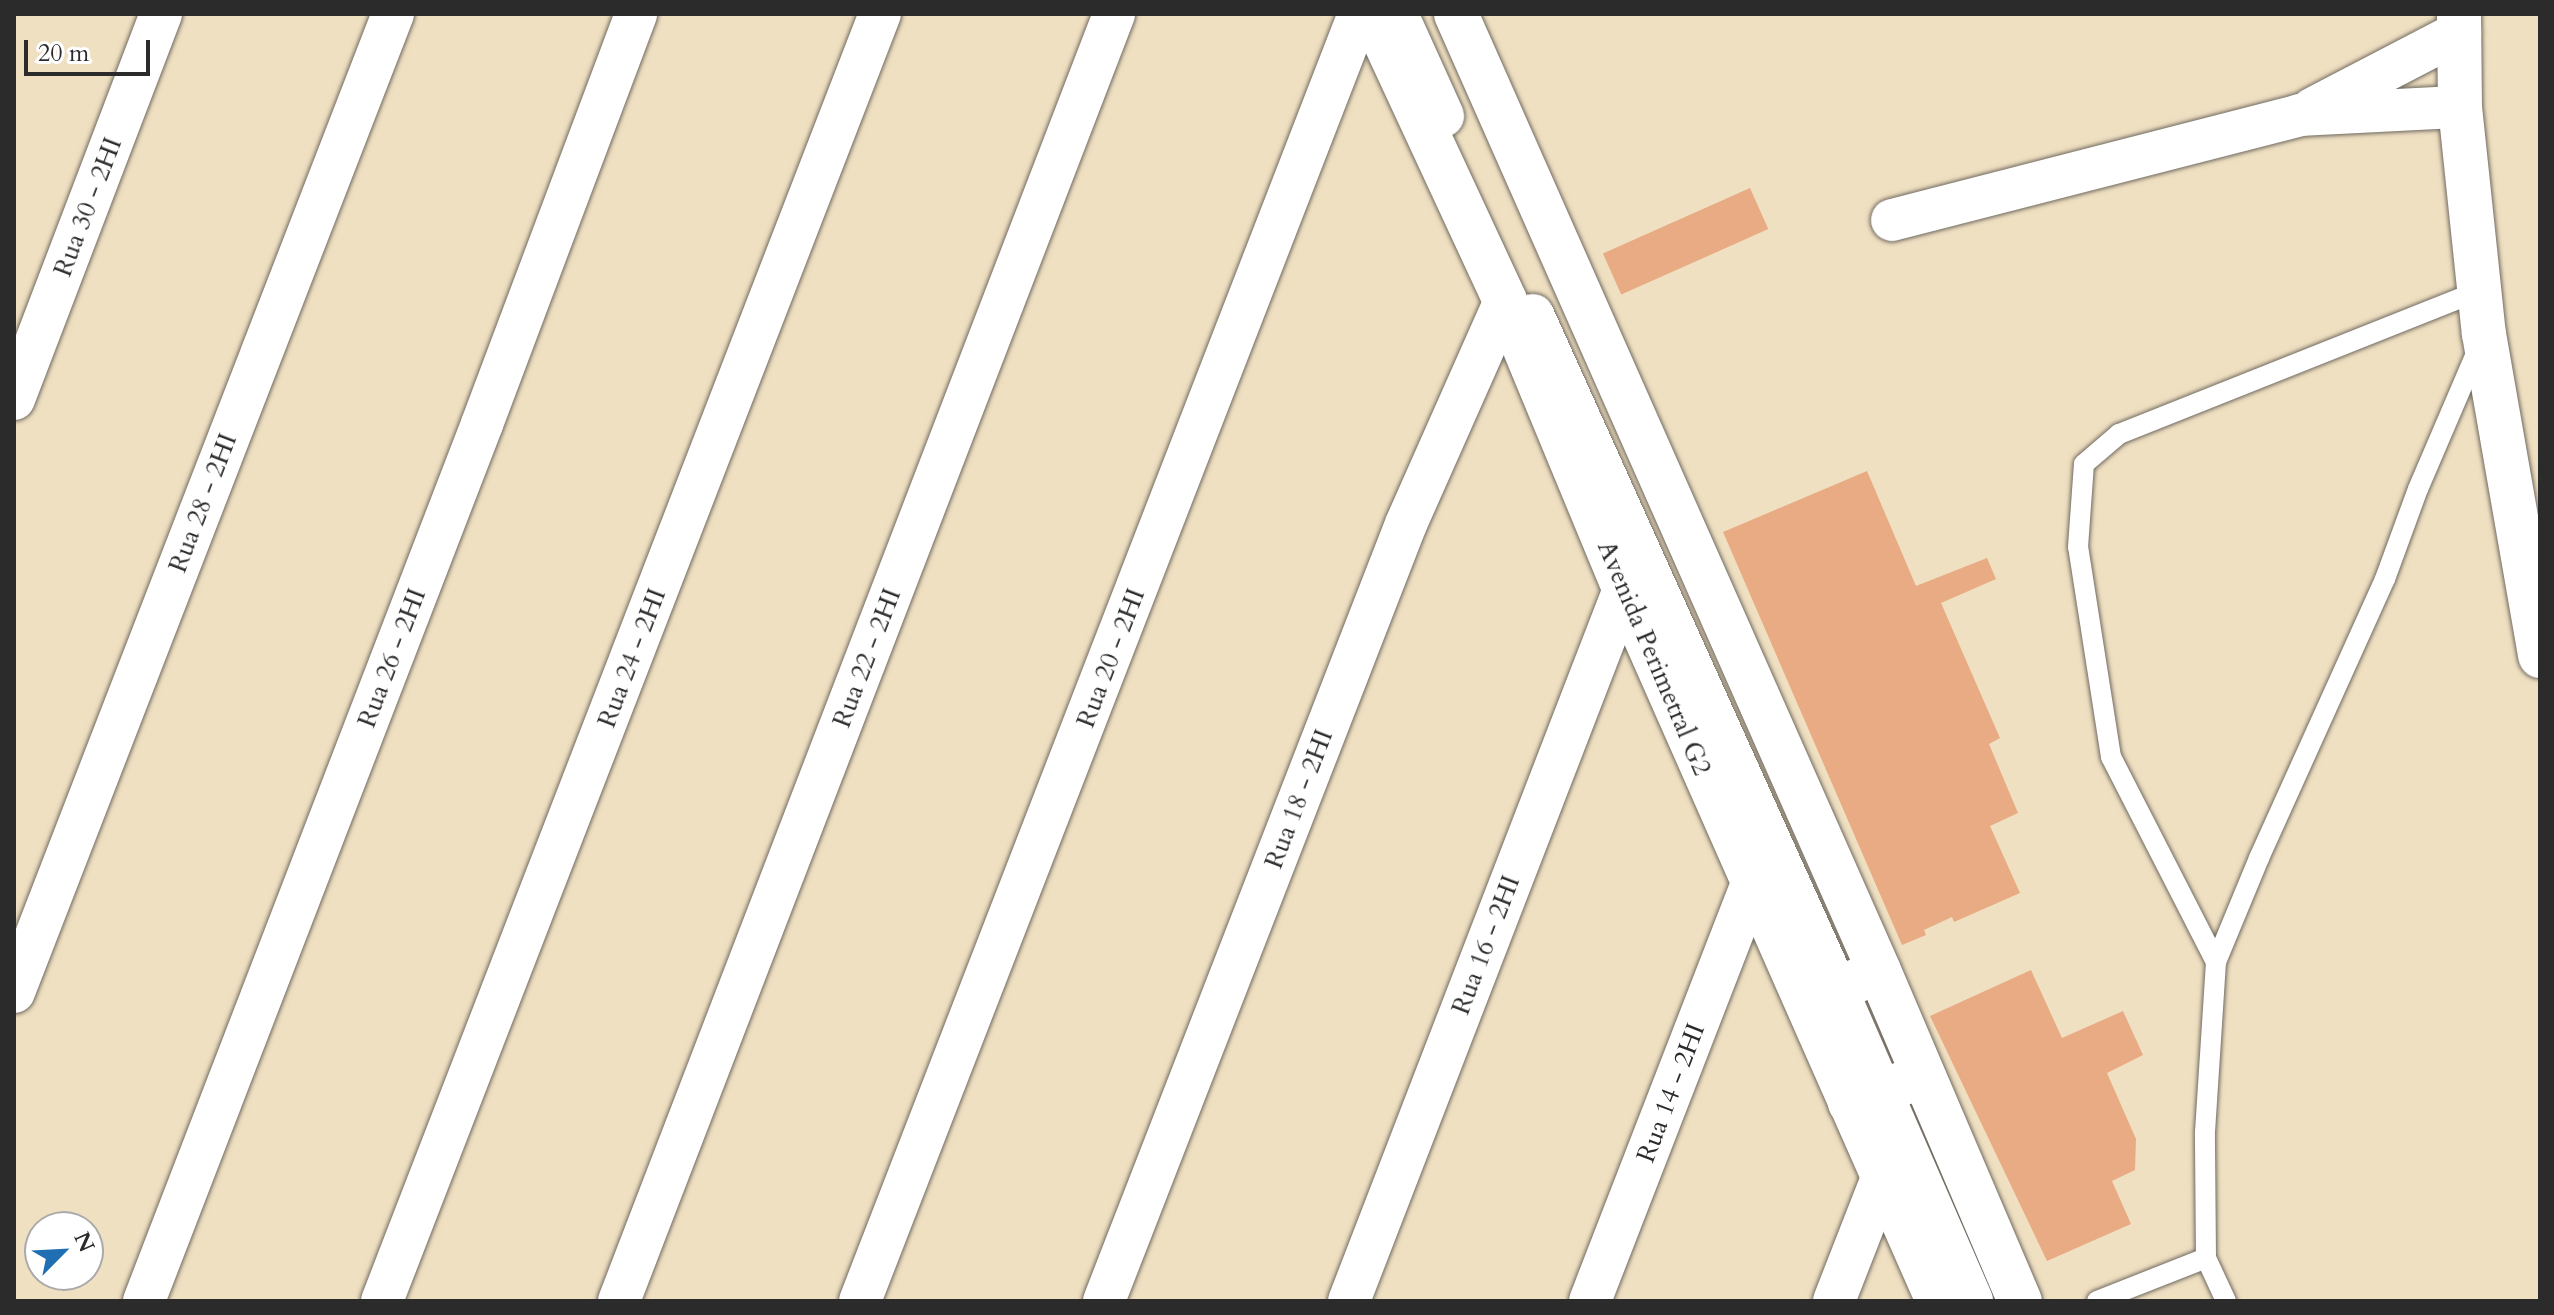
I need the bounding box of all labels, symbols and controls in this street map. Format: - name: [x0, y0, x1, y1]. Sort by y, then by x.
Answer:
- scale bar: [28, 24, 154, 74]
- text: 20 m: [38, 37, 89, 70]
- street label: Rua 30 - 2HI: [47, 133, 129, 281]
- street label: Rua 28 - 2HI: [162, 429, 244, 577]
- street label: Avenida Perimetral G2: [1590, 536, 1718, 780]
- street label: Rua 26 - 2HI: [351, 584, 433, 732]
- street label: Rua 24 - 2HI: [591, 584, 673, 732]
- street label: Rua 22 - 2HI: [826, 584, 908, 732]
- street label: Rua 20 - 2HI: [1070, 584, 1152, 732]
- street label: Rua 18 - 2HI: [1258, 725, 1340, 873]
- street label: Rua 16 - 2HI: [1445, 871, 1527, 1019]
- street label: Rua 14 - 2HI: [1630, 1019, 1712, 1167]
- north arrow: [24, 1211, 104, 1291]
- text: N: [67, 1227, 102, 1257]

